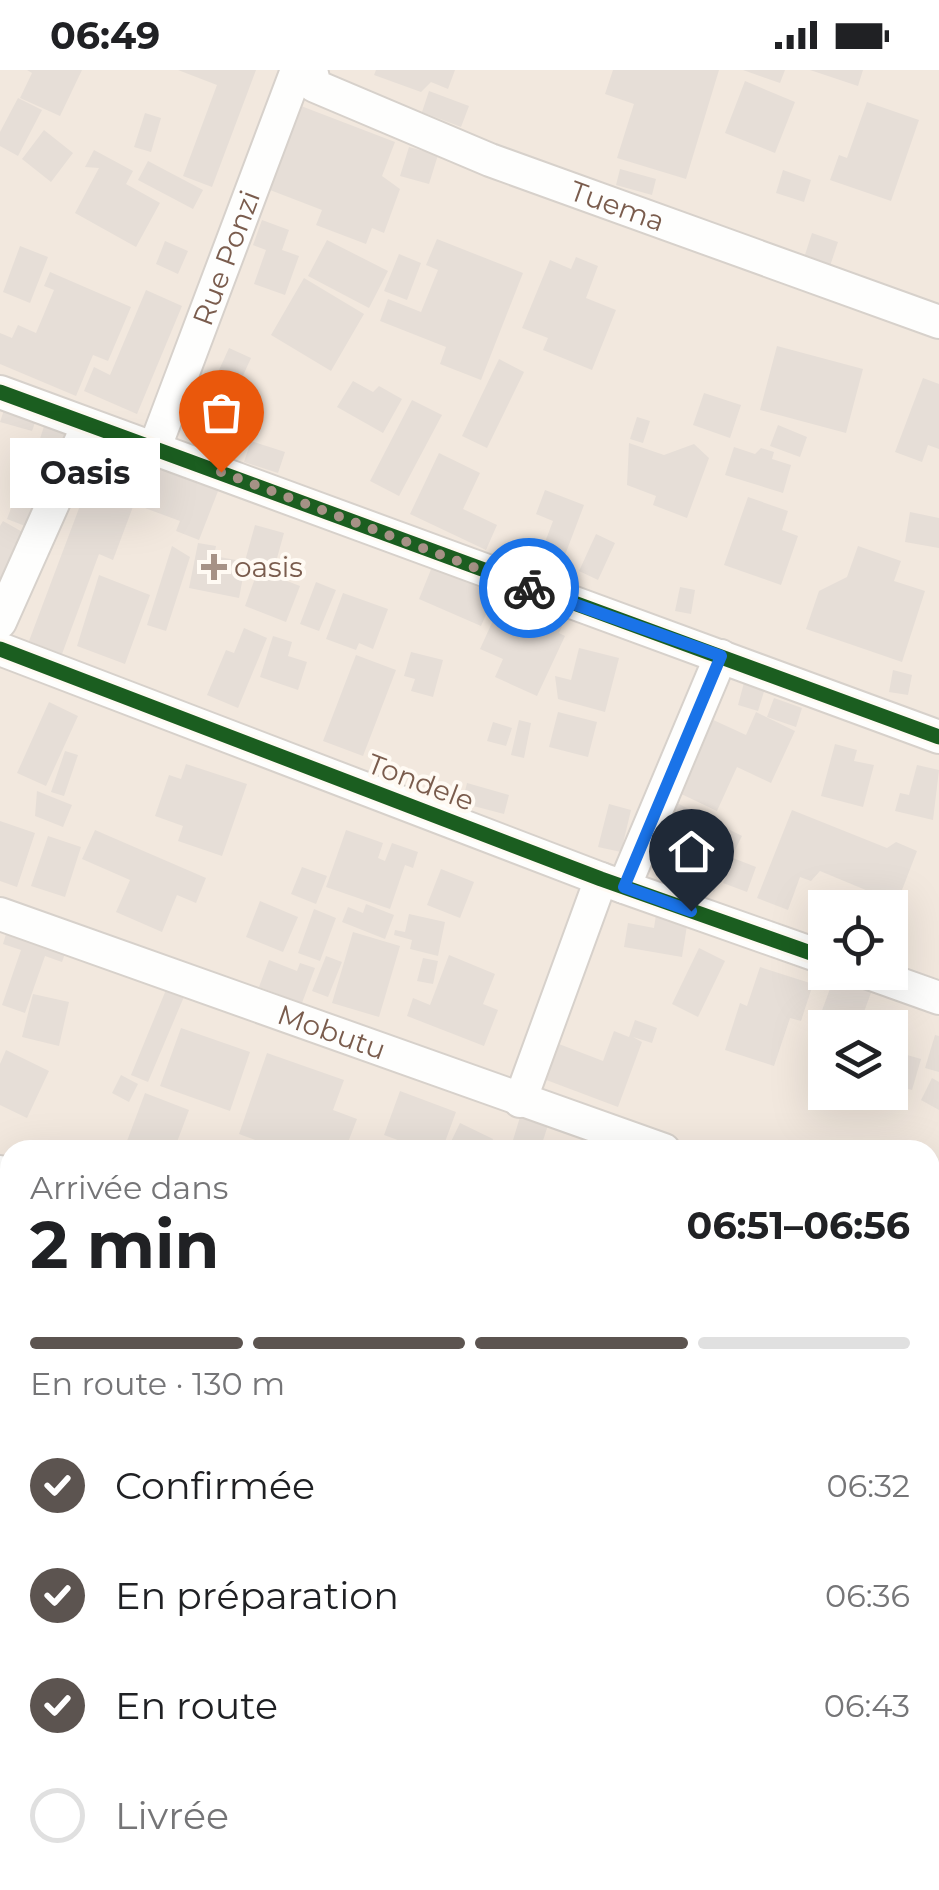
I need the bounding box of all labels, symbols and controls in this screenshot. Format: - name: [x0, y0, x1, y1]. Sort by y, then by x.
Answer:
- text: 06:49: [50, 12, 160, 59]
- street label: Tuema: [566, 173, 669, 239]
- street label: Rue Ponzi: [185, 186, 267, 330]
- pin: [179, 370, 264, 473]
- icon: bag: [194, 385, 249, 440]
- callout: Oasis: [11, 437, 161, 507]
- text: Oasis: [40, 453, 130, 492]
- courier: [479, 538, 579, 638]
- place label: oasis: [234, 550, 303, 584]
- marker: oasis: [203, 556, 225, 578]
- icon: bike: [502, 561, 557, 616]
- street label: Tondele: [363, 746, 479, 818]
- pin: [649, 809, 734, 912]
- icon: home: [664, 824, 719, 879]
- map controls: [808, 890, 908, 1110]
- button: locate: [808, 890, 908, 990]
- street label: Mobutu: [273, 997, 390, 1067]
- button: layers: [808, 1010, 908, 1110]
- text: Arrivée dans: [30, 1168, 228, 1207]
- text: 06:51–06:56: [687, 1202, 910, 1249]
- text: 2 min: [30, 1205, 219, 1284]
- text: En route · 130 m: [30, 1364, 285, 1403]
- icon: check: [30, 1458, 85, 1513]
- text: Confirmée: [115, 1462, 315, 1509]
- text: 06:32: [826, 1466, 910, 1505]
- icon: check: [30, 1568, 85, 1623]
- text: En préparation: [115, 1572, 399, 1619]
- text: 06:36: [825, 1576, 910, 1615]
- icon: check: [30, 1678, 85, 1733]
- text: En route: [115, 1682, 278, 1729]
- text: 06:43: [824, 1686, 910, 1725]
- text: Livrée: [115, 1792, 229, 1839]

